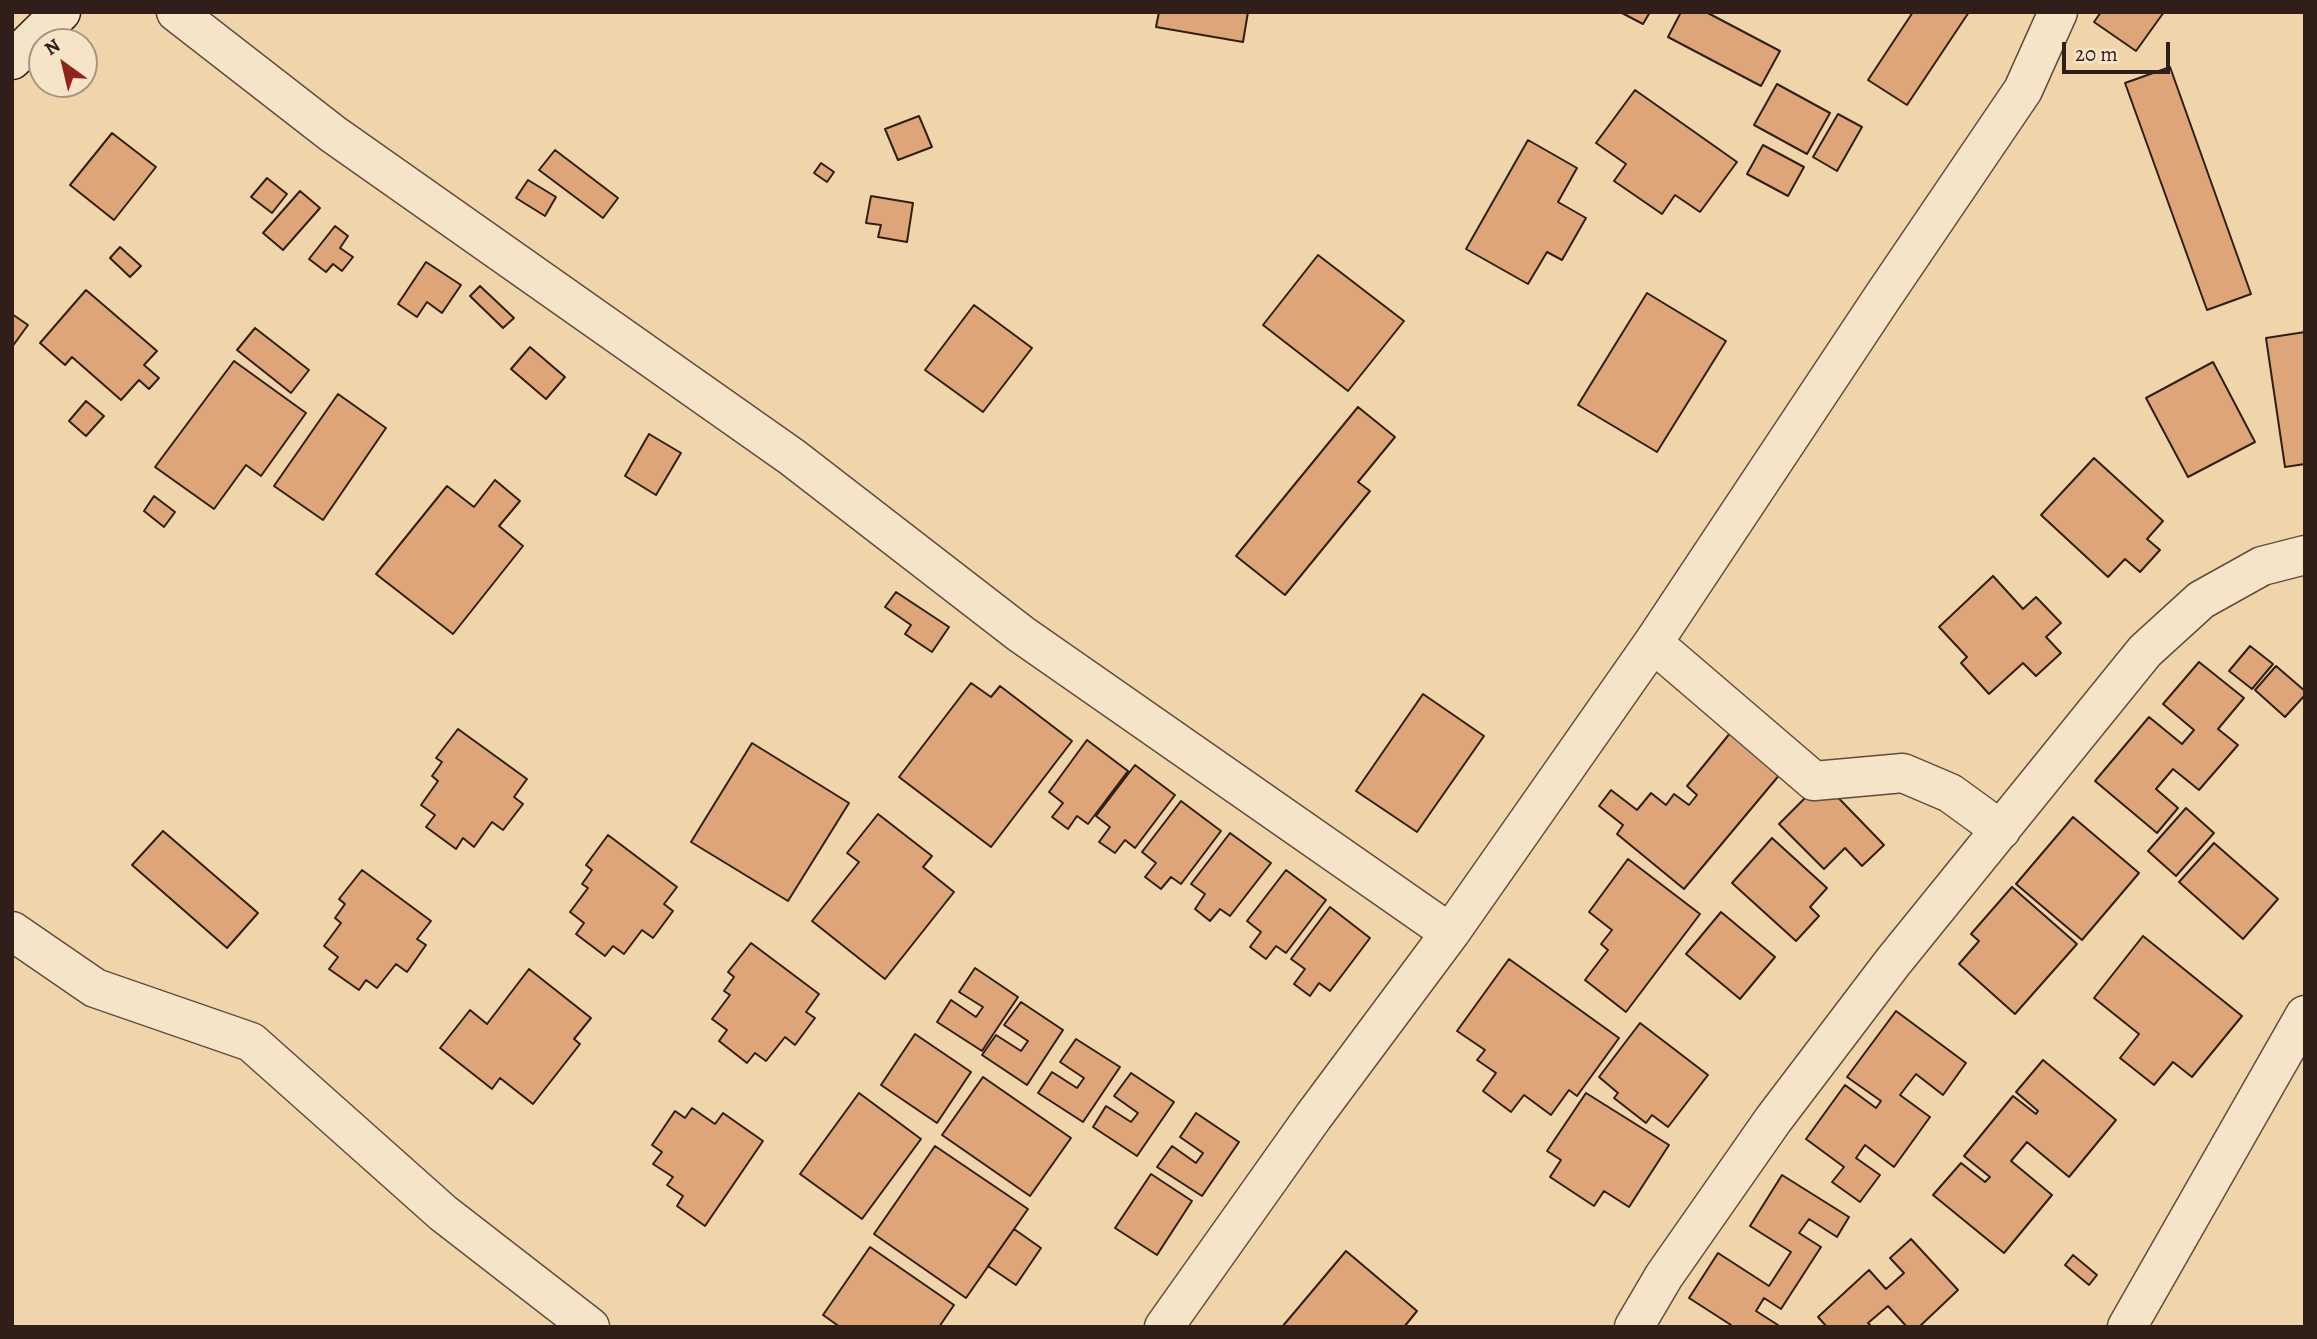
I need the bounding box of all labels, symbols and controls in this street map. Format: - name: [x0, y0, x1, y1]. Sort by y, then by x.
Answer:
- north arrow: [28, 28, 98, 98]
- scale bar: [2065, 28, 2174, 72]
- text: N: [39, 33, 65, 62]
- text: 20 m: [2075, 40, 2118, 68]

